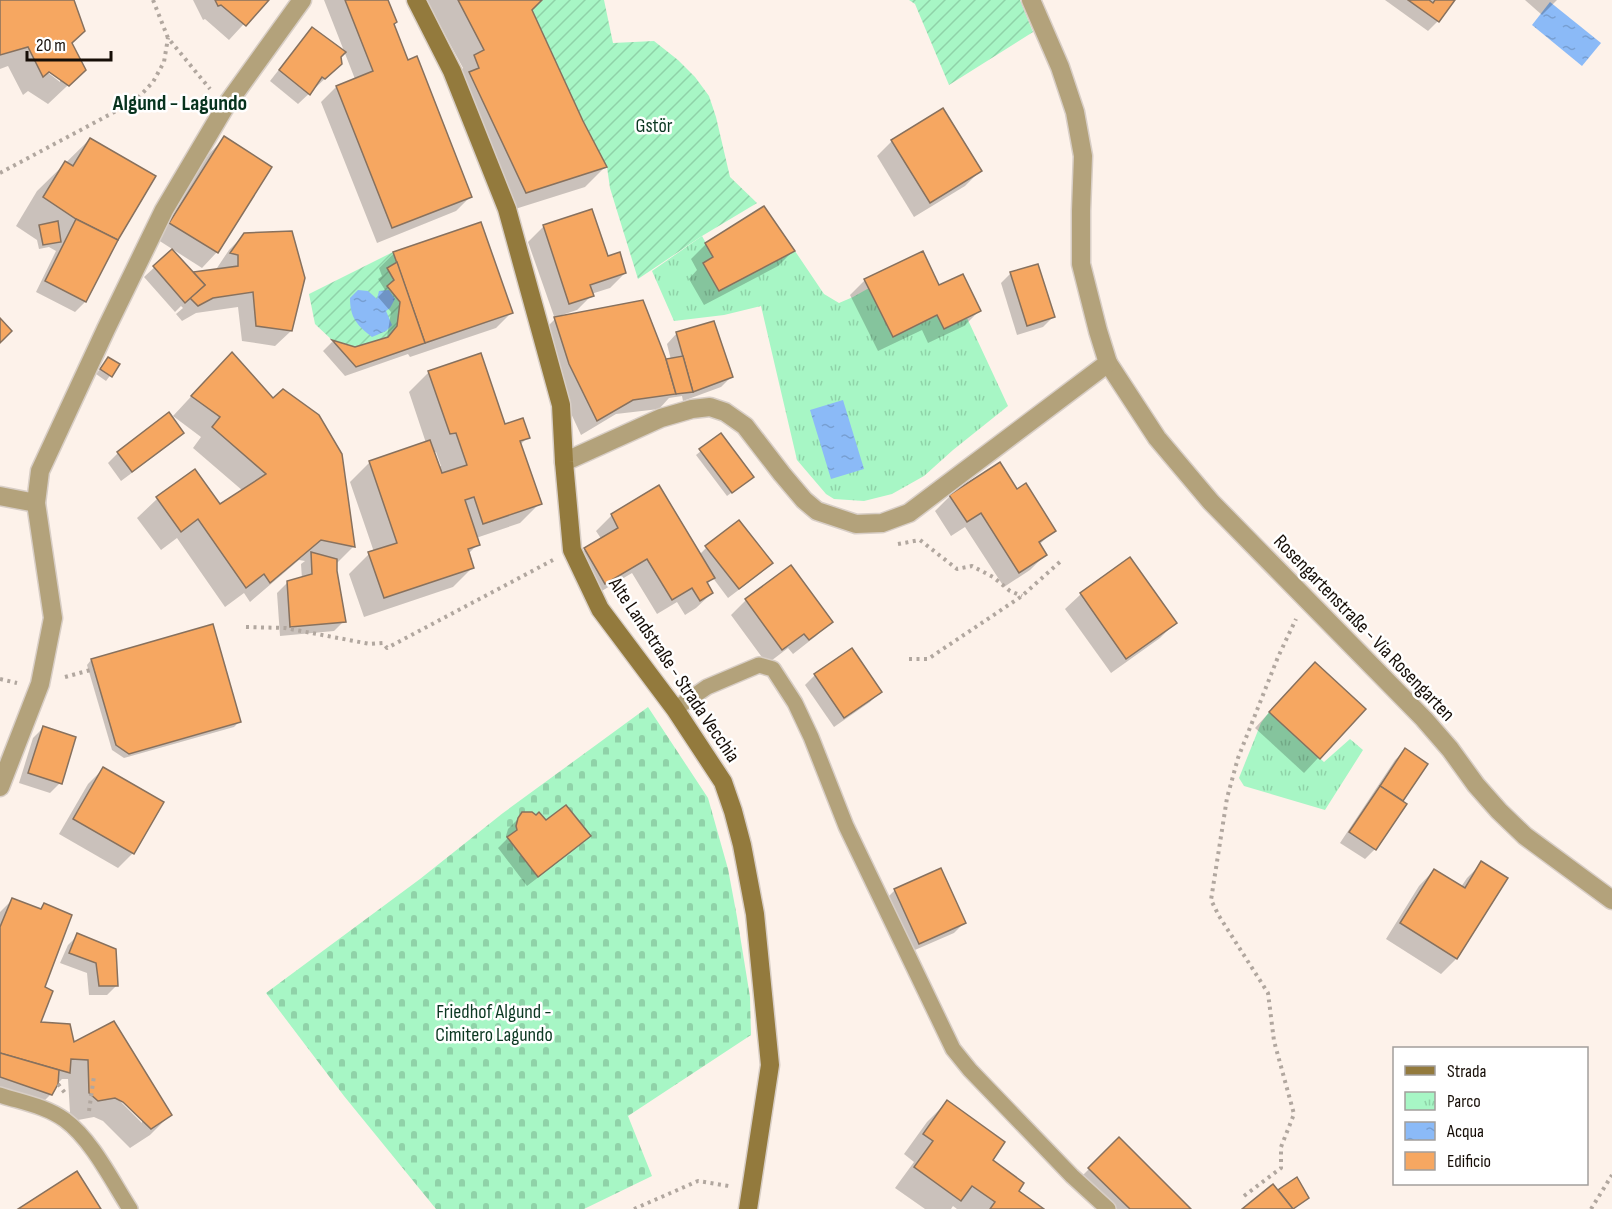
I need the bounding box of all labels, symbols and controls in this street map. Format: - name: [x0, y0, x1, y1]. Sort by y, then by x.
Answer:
- scale bar: [27, 24, 111, 62]
- text: 20 m: [36, 35, 66, 56]
- district label: Algund - Lagundo: [112, 90, 247, 117]
- park label: Gstör: [635, 114, 673, 138]
- street label: Rosengartenstraße - Via Rosengarten: [1268, 530, 1460, 726]
- street label: Alte Landstraße - Strada Vecchia: [603, 572, 745, 767]
- park label: Friedhof Algund - Cimitero Lagundo: [435, 1000, 553, 1047]
- legend: [1393, 1047, 1588, 1185]
- text: Strada: [1447, 1061, 1487, 1082]
- text: Parco: [1447, 1091, 1481, 1112]
- text: Acqua: [1446, 1121, 1484, 1142]
- text: Edificio: [1447, 1151, 1491, 1172]

